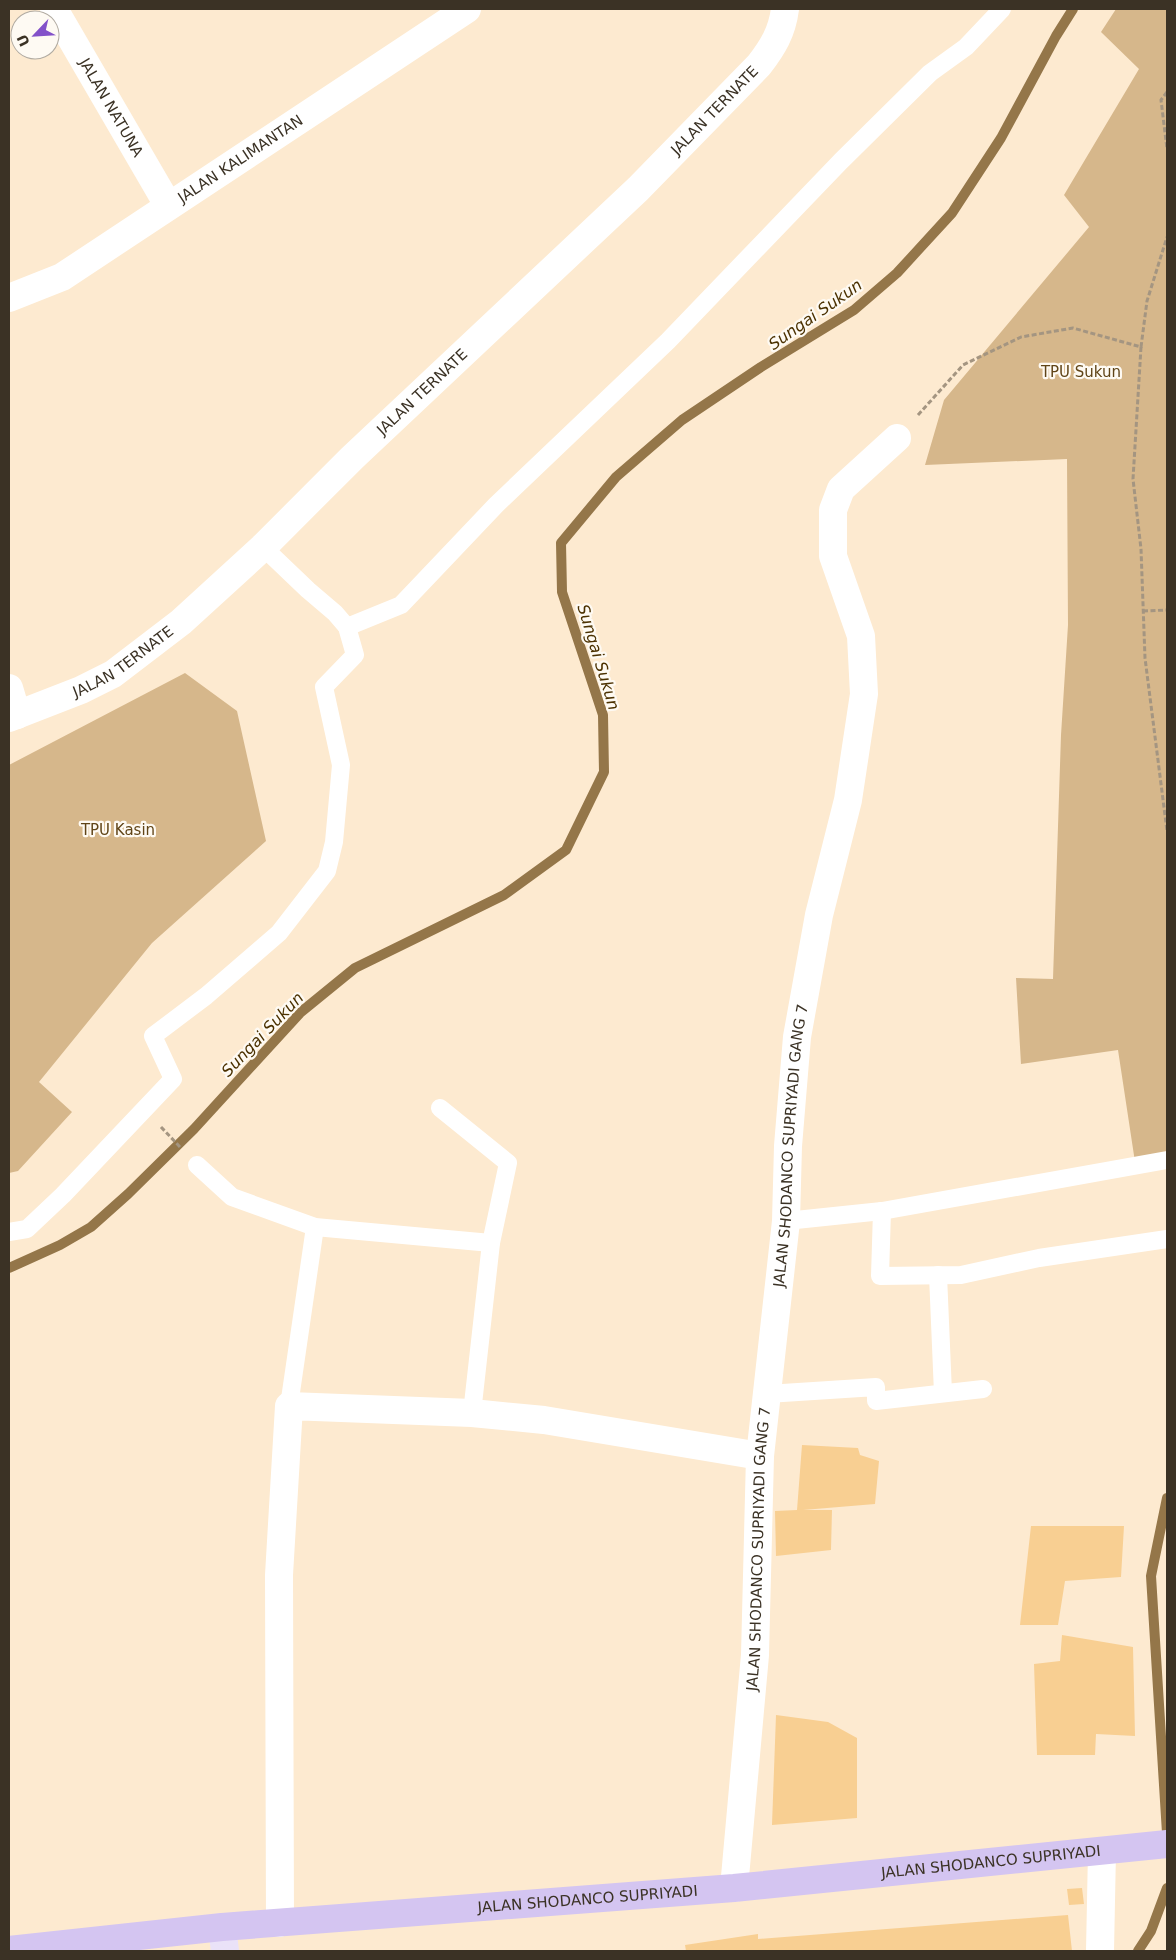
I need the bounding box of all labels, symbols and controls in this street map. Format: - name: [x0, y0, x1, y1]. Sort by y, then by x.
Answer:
- north arrow: [10, 10, 60, 60]
- text: U: [14, 32, 33, 49]
- street label: JALAN NATUNA: [75, 54, 147, 161]
- street label: JALAN TERNATE: [666, 62, 762, 160]
- street label: JALAN KALIMANTAN: [174, 111, 306, 207]
- water label: Sungai Sukun: [765, 275, 866, 354]
- street label: JALAN TERNATE: [373, 345, 471, 439]
- park label: TPU Sukun: [1040, 363, 1121, 381]
- water label: Sungai Sukun: [573, 602, 624, 712]
- street label: JALAN TERNATE: [69, 622, 177, 702]
- park label: TPU Kasin: [80, 821, 155, 839]
- water label: Sungai Sukun: [217, 988, 307, 1080]
- street label: JALAN SHODANCO SUPRIYADI GANG 7: [770, 1003, 812, 1289]
- street label: JALAN SHODANCO SUPRIYADI GANG 7: [743, 1406, 774, 1693]
- street label: JALAN SHODANCO SUPRIYADI: [879, 1842, 1102, 1882]
- street label: JALAN SHODANCO SUPRIYADI: [476, 1882, 698, 1917]

